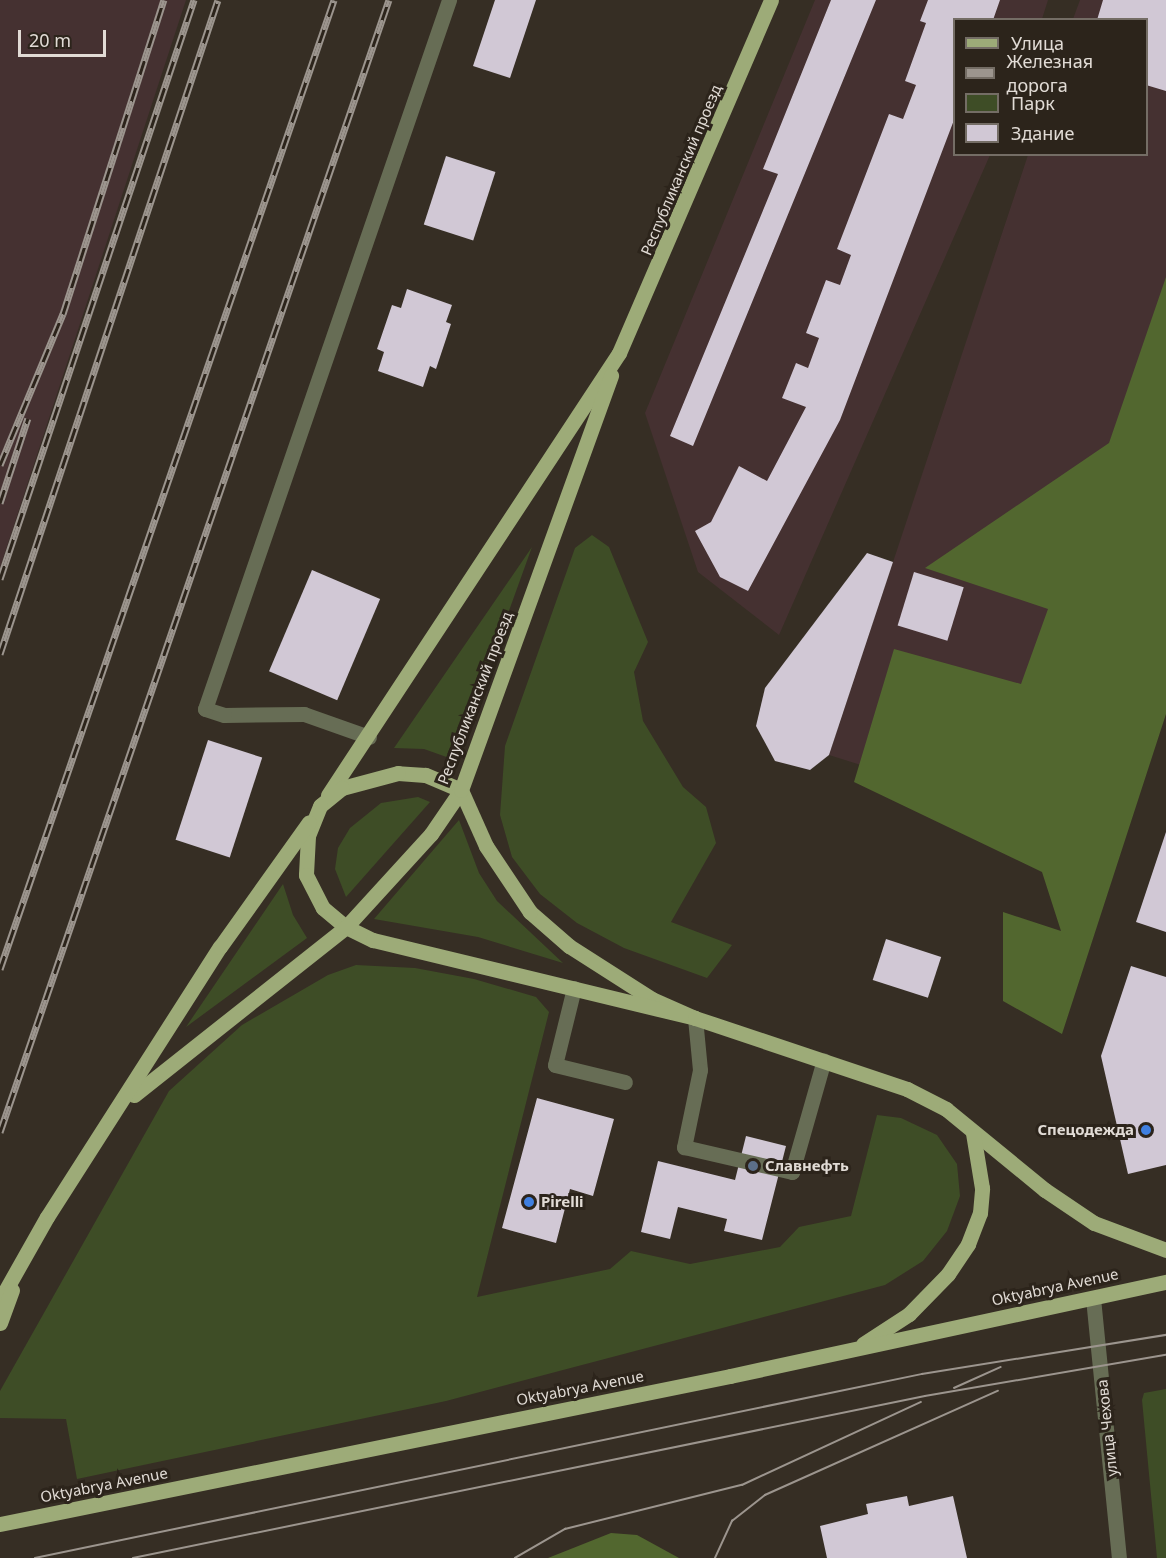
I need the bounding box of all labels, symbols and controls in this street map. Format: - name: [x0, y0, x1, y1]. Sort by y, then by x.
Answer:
- scale bar: [21, 18, 110, 56]
- legend: [953, 18, 1148, 156]
- text: 20 m: [29, 28, 71, 52]
- text: Улица: [1011, 31, 1064, 55]
- text: Железная дорога: [1007, 49, 1093, 97]
- street label: Республиканский проезд: [637, 82, 725, 258]
- text: Парк: [1011, 91, 1055, 115]
- text: Здание: [1011, 121, 1074, 145]
- street label: Республиканский проезд: [434, 609, 516, 787]
- place label: Спецодежда: [1037, 1121, 1134, 1139]
- marker: Спецодежда: [1139, 1123, 1153, 1137]
- place label: Славнефть: [765, 1157, 849, 1175]
- marker: Славнефть: [746, 1159, 760, 1173]
- place label: Pirelli: [541, 1193, 584, 1211]
- marker: Pirelli: [522, 1195, 536, 1209]
- street label: Oktyabrya Avenue: [990, 1265, 1120, 1309]
- street label: Oktyabrya Avenue: [515, 1367, 645, 1409]
- street label: улица Чехова: [1093, 1379, 1121, 1477]
- street label: Oktyabrya Avenue: [39, 1464, 169, 1506]

